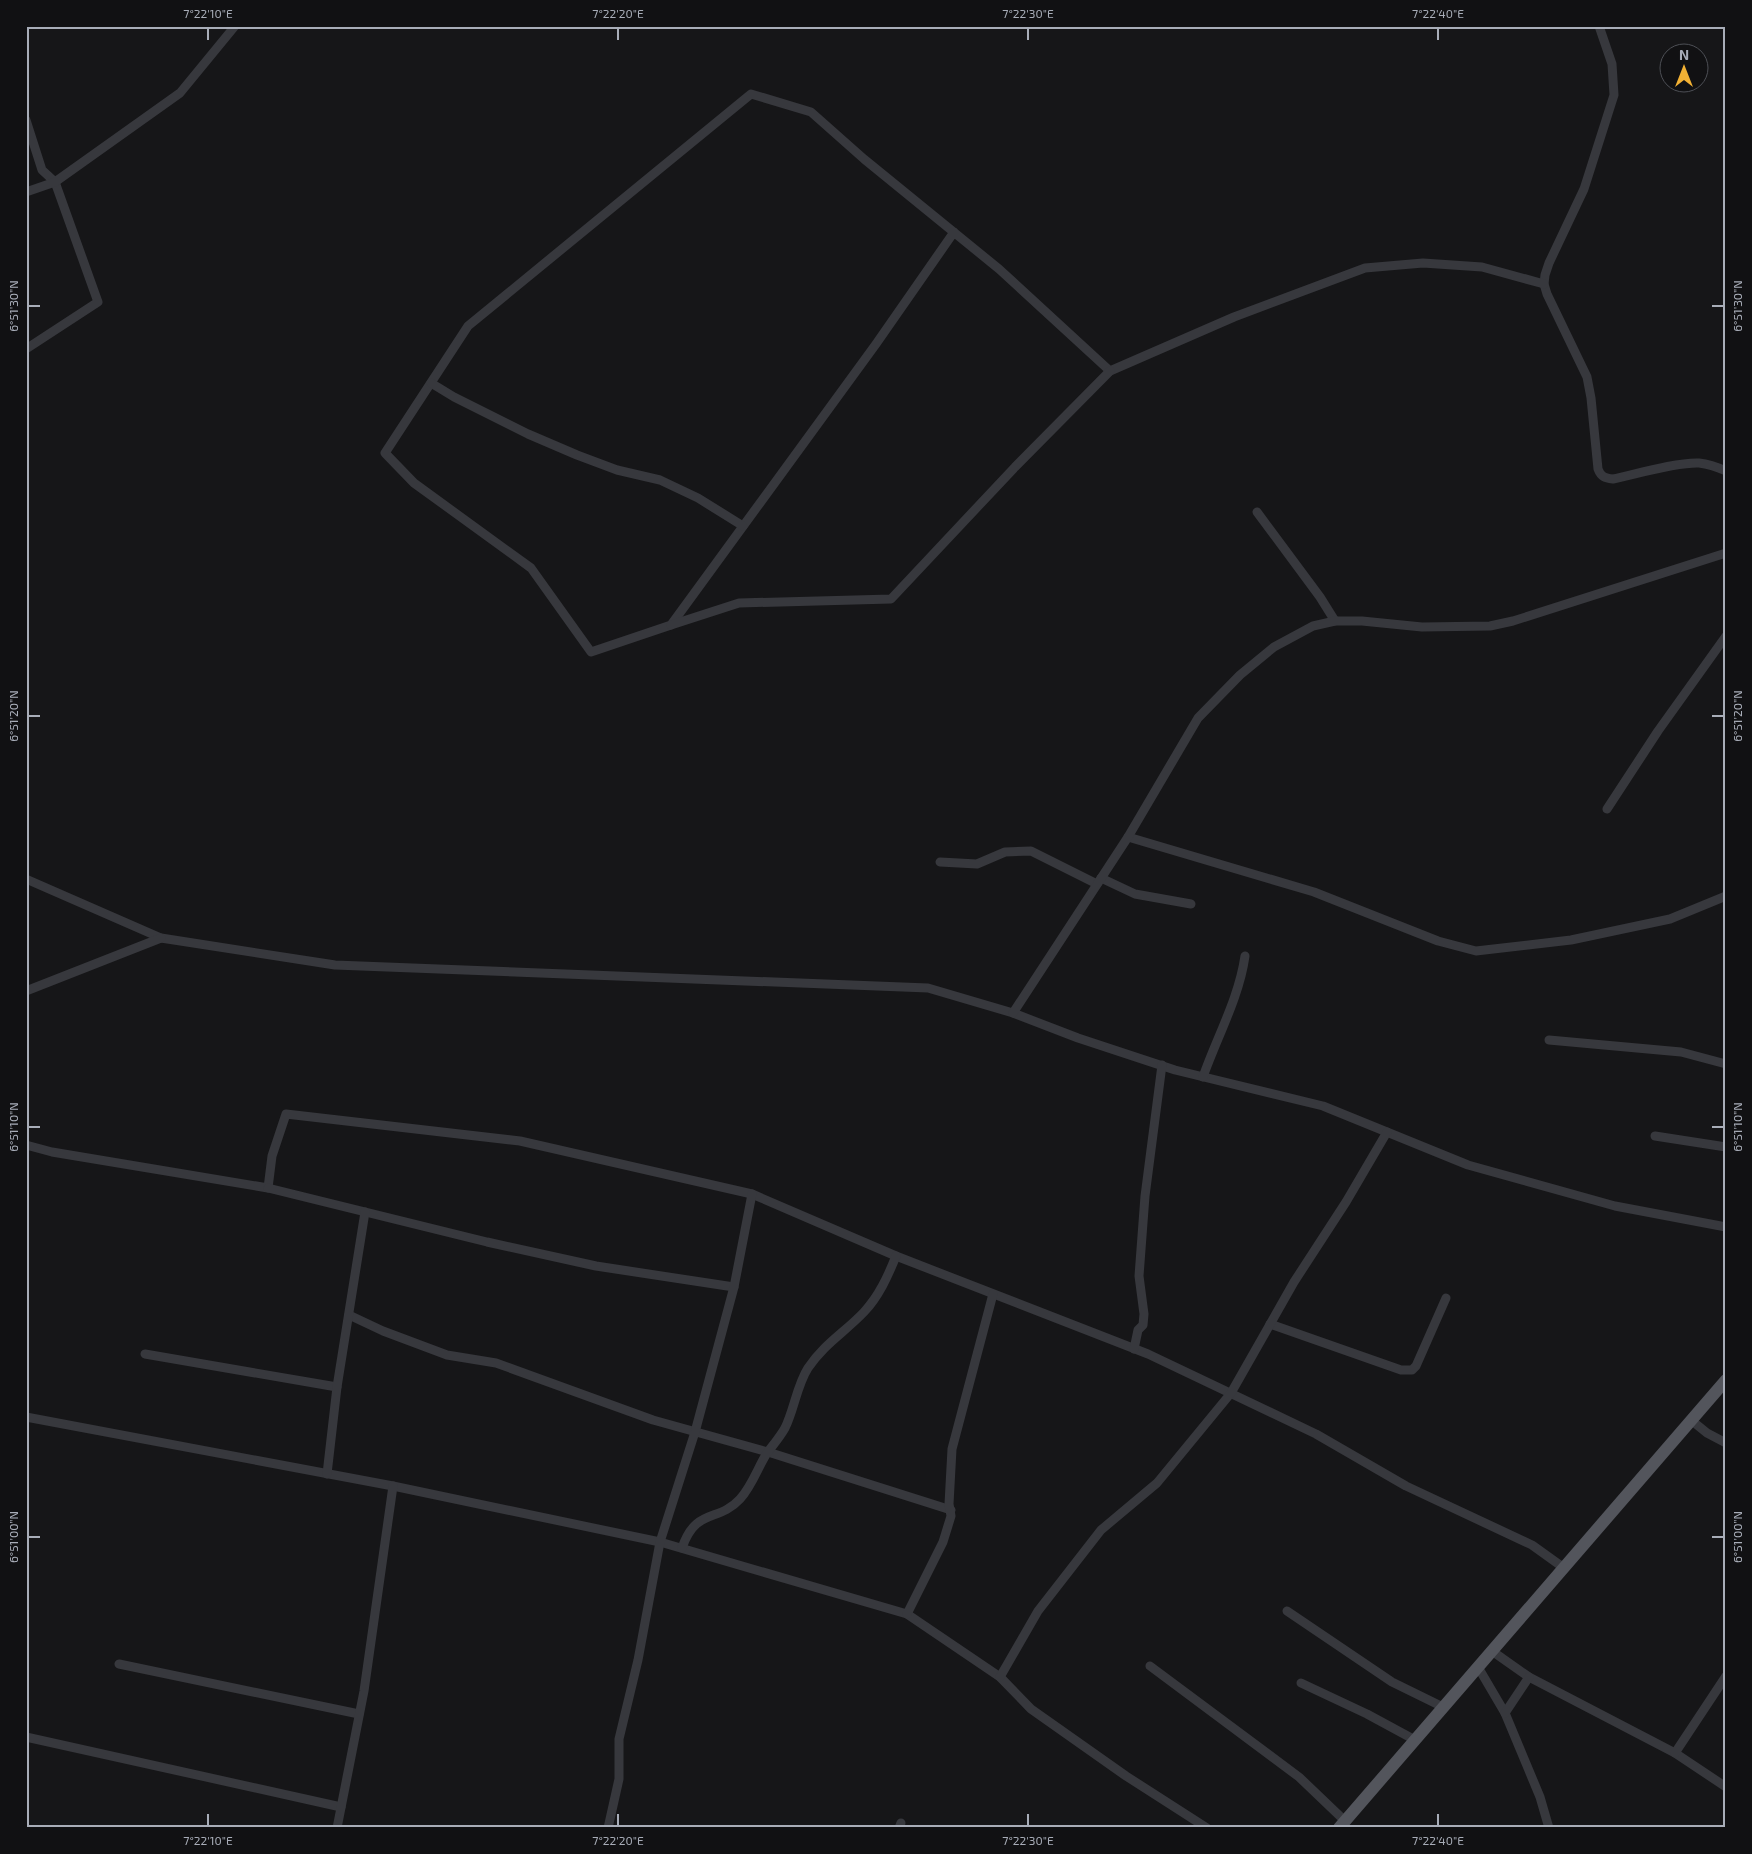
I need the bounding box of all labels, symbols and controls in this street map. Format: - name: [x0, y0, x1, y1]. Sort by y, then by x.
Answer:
- text: 7°22'10"E: [183, 6, 233, 20]
- text: 7°22'20"E: [592, 6, 644, 20]
- text: 7°22'30"E: [1002, 6, 1054, 20]
- text: 7°22'40"E: [1412, 6, 1464, 20]
- north arrow: [1660, 42, 1710, 92]
- text: N: [1679, 46, 1689, 63]
- text: 6°51'30"N: [6, 280, 20, 332]
- text: 6°51'30"N: [1730, 280, 1744, 332]
- text: 6°51'20"N: [6, 690, 20, 742]
- text: 6°51'20"N: [1730, 690, 1744, 742]
- text: 6°51'10"N: [6, 1102, 20, 1152]
- text: 6°51'10"N: [1730, 1102, 1744, 1152]
- text: 6°51'00"N: [6, 1511, 20, 1563]
- text: 6°51'00"N: [1730, 1511, 1744, 1563]
- text: 7°22'10"E: [183, 1833, 233, 1847]
- text: 7°22'20"E: [592, 1833, 644, 1847]
- text: 7°22'30"E: [1002, 1833, 1054, 1847]
- text: 7°22'40"E: [1412, 1833, 1464, 1847]

